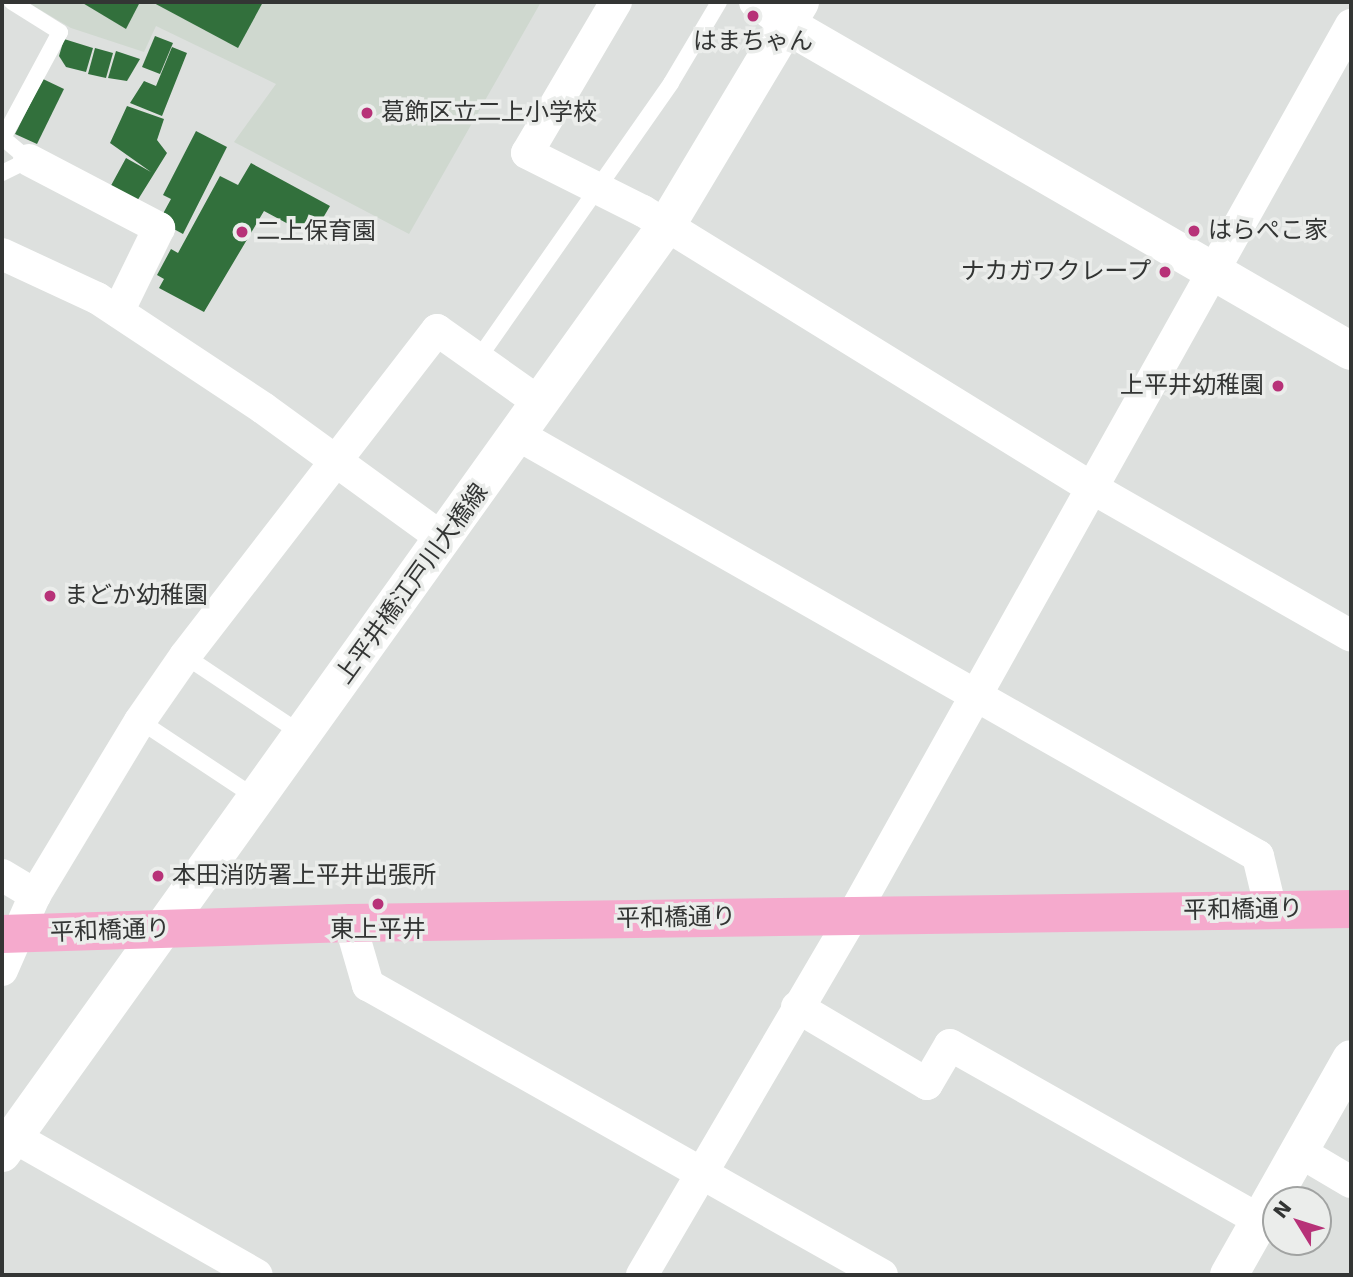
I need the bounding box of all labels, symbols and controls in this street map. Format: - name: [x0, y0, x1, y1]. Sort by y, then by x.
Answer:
- marker: はまちゃん: [745, 8, 761, 24]
- place label: はまちゃん: [693, 28, 813, 56]
- place label: 葛飾区立二上小学校: [381, 99, 597, 127]
- marker: 葛飾区立二上小学校: [359, 105, 375, 121]
- place label: はらぺこ家: [1208, 217, 1328, 245]
- place label: 二上保育園: [256, 218, 376, 246]
- marker: はらぺこ家: [1186, 223, 1202, 239]
- marker: 二上保育園: [234, 224, 250, 240]
- place label: ナカガワクレープ: [959, 258, 1151, 286]
- marker: ナカガワクレープ: [1157, 264, 1173, 280]
- place label: 上平井幼稚園: [1120, 372, 1264, 400]
- marker: 上平井幼稚園: [1270, 378, 1286, 394]
- street label: 上平井橋江戸川大橋線: [330, 478, 494, 690]
- place label: まどか幼稚園: [64, 582, 208, 610]
- marker: まどか幼稚園: [42, 588, 58, 604]
- place label: 本田消防署上平井出張所: [172, 862, 436, 890]
- marker: 本田消防署上平井出張所: [150, 868, 166, 884]
- street label: 平和橋通り: [1183, 895, 1303, 925]
- marker: 東上平井: [370, 896, 386, 912]
- street label: 平和橋通り: [616, 903, 736, 933]
- street label: 平和橋通り: [50, 915, 170, 947]
- place label: 東上平井: [330, 916, 426, 944]
- north arrow: [1262, 1186, 1332, 1256]
- text: N: [1268, 1196, 1296, 1222]

